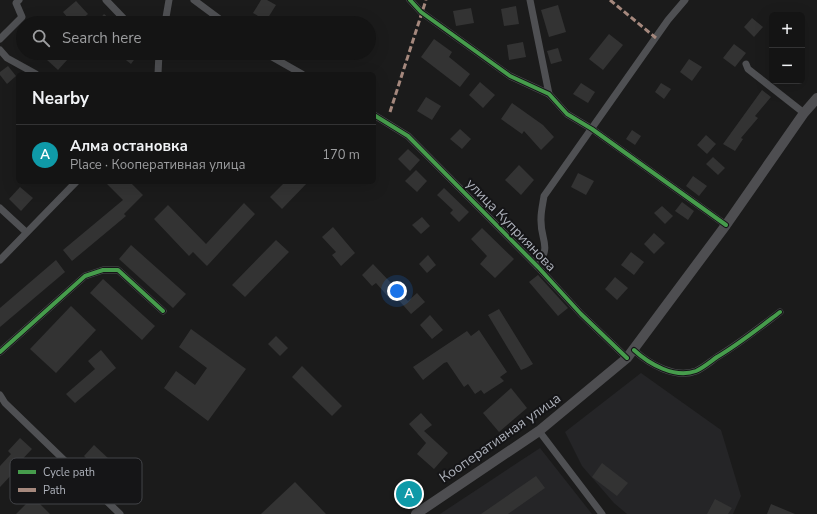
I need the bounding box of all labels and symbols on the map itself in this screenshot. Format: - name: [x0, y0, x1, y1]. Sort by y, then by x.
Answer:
- street label: улица Куприянова: [462, 174, 560, 276]
- your location: [387, 281, 407, 301]
- street label: Кооперативная улица: [435, 389, 565, 487]
- legend: [10, 458, 142, 504]
- text: Cycle path: [43, 465, 95, 480]
- pin: A: [396, 479, 422, 509]
- text: Path: [43, 483, 66, 498]

